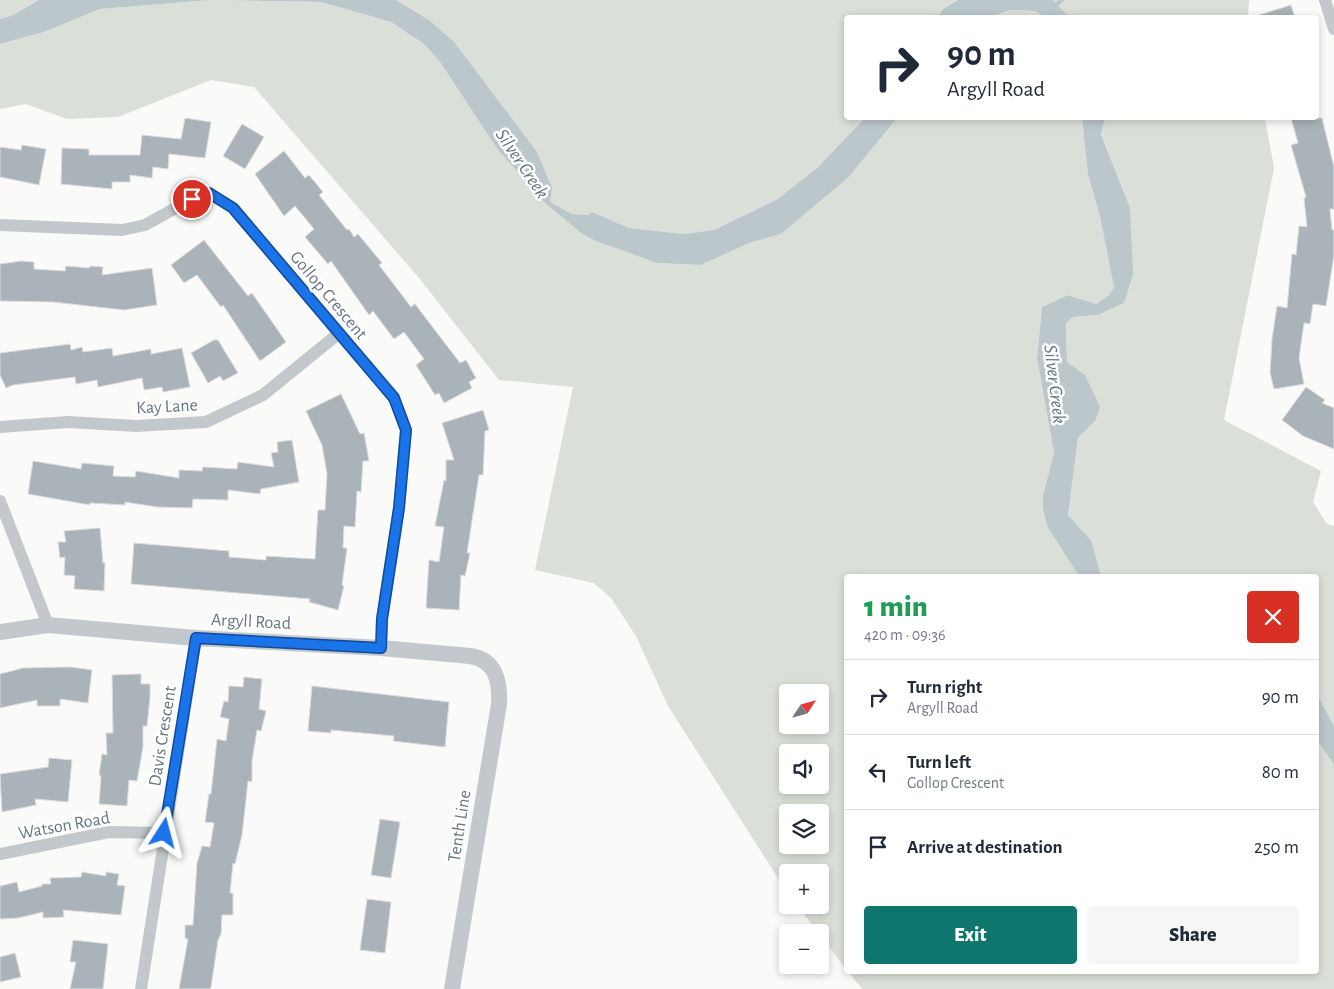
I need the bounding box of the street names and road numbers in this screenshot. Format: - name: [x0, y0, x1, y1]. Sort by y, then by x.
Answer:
- street label: Gollop Crescent: [286, 248, 370, 343]
- street label: Kay Lane: [136, 396, 198, 418]
- street label: Argyll Road: [210, 611, 291, 633]
- street label: Davis Crescent: [146, 684, 180, 788]
- street label: Tenth Line: [445, 789, 475, 863]
- street label: Watson Road: [17, 809, 111, 843]

